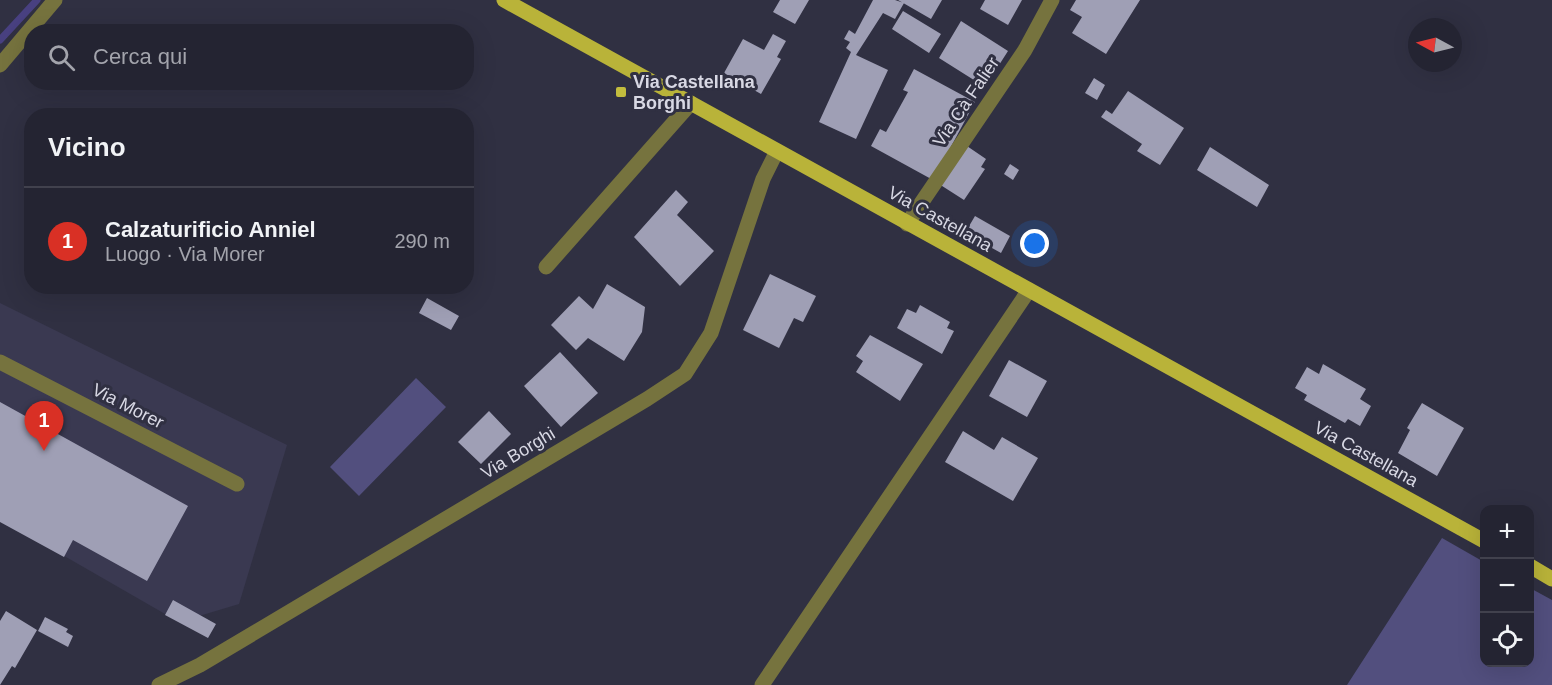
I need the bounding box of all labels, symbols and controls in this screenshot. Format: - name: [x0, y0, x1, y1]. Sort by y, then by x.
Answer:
- north arrow: [1408, 18, 1462, 72]
- search box: [24, 24, 474, 90]
- icon: search: [45, 41, 78, 74]
- text: Cerca qui: [93, 44, 187, 69]
- street label: Via Cà Falier: [929, 53, 1003, 151]
- place label: Via Castellana Borghi: [633, 72, 756, 113]
- marker: Via Castellana Borghi: [614, 85, 628, 99]
- text: Vicino: [48, 132, 126, 162]
- street label: Via Castellana: [885, 182, 996, 256]
- text: Calzaturificio Anniel: [105, 217, 316, 242]
- your location: [1020, 229, 1049, 258]
- text: 1: [62, 230, 73, 252]
- text: 290 m: [394, 230, 450, 252]
- text: Luogo · Via Morer: [105, 243, 265, 265]
- street label: Via Morer: [89, 379, 167, 433]
- pin: 1: [24, 402, 63, 451]
- street label: Via Castellana: [1311, 417, 1422, 491]
- street label: Via Borghi: [477, 423, 559, 483]
- map controls: [1480, 505, 1534, 667]
- button: +: [1480, 505, 1534, 559]
- button: −: [1480, 559, 1534, 613]
- button: locate: [1480, 613, 1534, 667]

